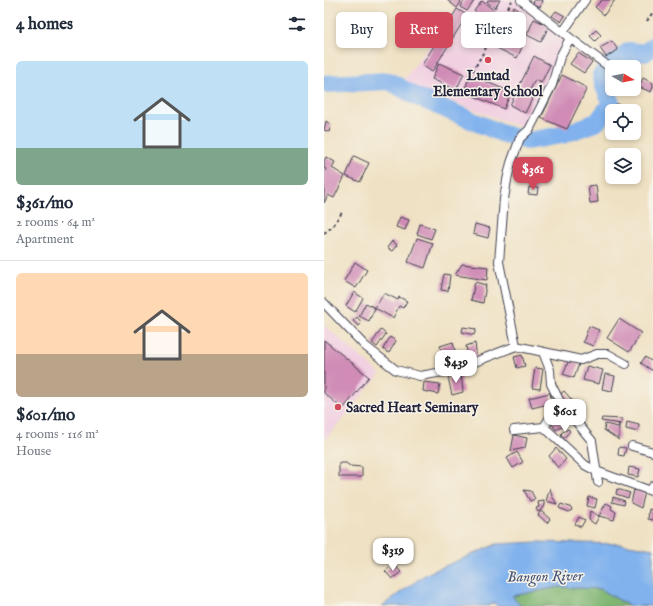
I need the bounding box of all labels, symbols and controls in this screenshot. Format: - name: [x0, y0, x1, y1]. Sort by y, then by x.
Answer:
- chip: Buy: [336, 12, 387, 48]
- chip: Rent: [395, 12, 453, 48]
- chip: Filters: [461, 12, 526, 48]
- icon: filters: [286, 13, 308, 35]
- text: 4 homes: [16, 14, 73, 35]
- marker: Luntad Elementary School: [483, 55, 493, 65]
- north arrow: [605, 60, 641, 96]
- map controls: [605, 60, 641, 184]
- place label: Luntad Elementary School: [433, 67, 544, 101]
- icon: home: [126, 87, 198, 159]
- button: locate: [605, 104, 641, 140]
- button: layers: [605, 148, 641, 184]
- pin: $361: [509, 157, 557, 191]
- text: $361: [522, 161, 544, 178]
- text: $361/mo: [16, 193, 73, 214]
- text: 2 rooms · 64 m²: [16, 214, 95, 231]
- text: Apartment: [16, 231, 74, 248]
- icon: home: [126, 299, 198, 371]
- pin: $439: [432, 350, 480, 384]
- text: $439: [444, 354, 468, 371]
- place label: Sacred Heart Seminary: [346, 399, 479, 417]
- pin: $601: [541, 399, 589, 433]
- marker: Sacred Heart Seminary: [333, 402, 343, 412]
- text: $601: [553, 403, 577, 420]
- text: $601/mo: [16, 405, 75, 426]
- text: 4 rooms · 116 m²: [16, 426, 99, 443]
- text: House: [16, 443, 51, 460]
- pin: $319: [369, 538, 417, 572]
- text: $319: [382, 542, 404, 559]
- water label: Bangon River: [507, 566, 584, 588]

